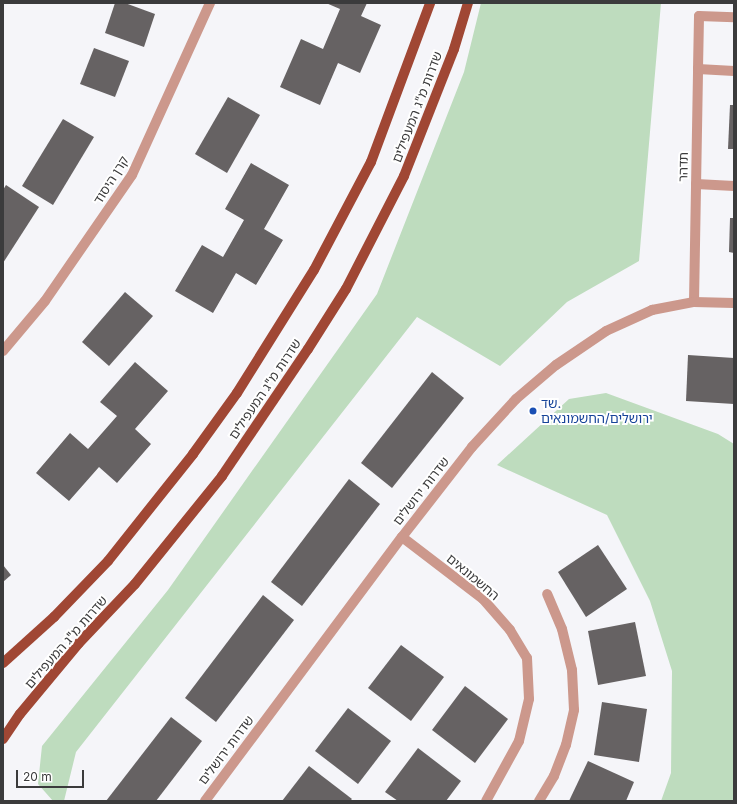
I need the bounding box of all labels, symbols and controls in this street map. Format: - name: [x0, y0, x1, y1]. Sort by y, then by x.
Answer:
- street label: שדרות מ"ג המעפילים: [389, 49, 445, 165]
- street label: תדהר: [675, 152, 691, 182]
- street label: קרן היסוד: [90, 153, 132, 207]
- street label: שדרות מ"ג המעפילים: [226, 336, 304, 442]
- place label: שד. ירושלים/החשמונאים: [541, 396, 653, 427]
- marker: שד. ירושלים/החשמונאים: [528, 406, 538, 416]
- street label: שדרות ירושלים: [390, 454, 452, 528]
- street label: החשמונאים: [443, 550, 503, 604]
- street label: שדרות מ"ג המעפילים: [22, 592, 110, 692]
- street label: שדרות ירושלים: [195, 712, 257, 788]
- scale bar: [18, 762, 86, 788]
- text: 20 m: [23, 769, 52, 784]

